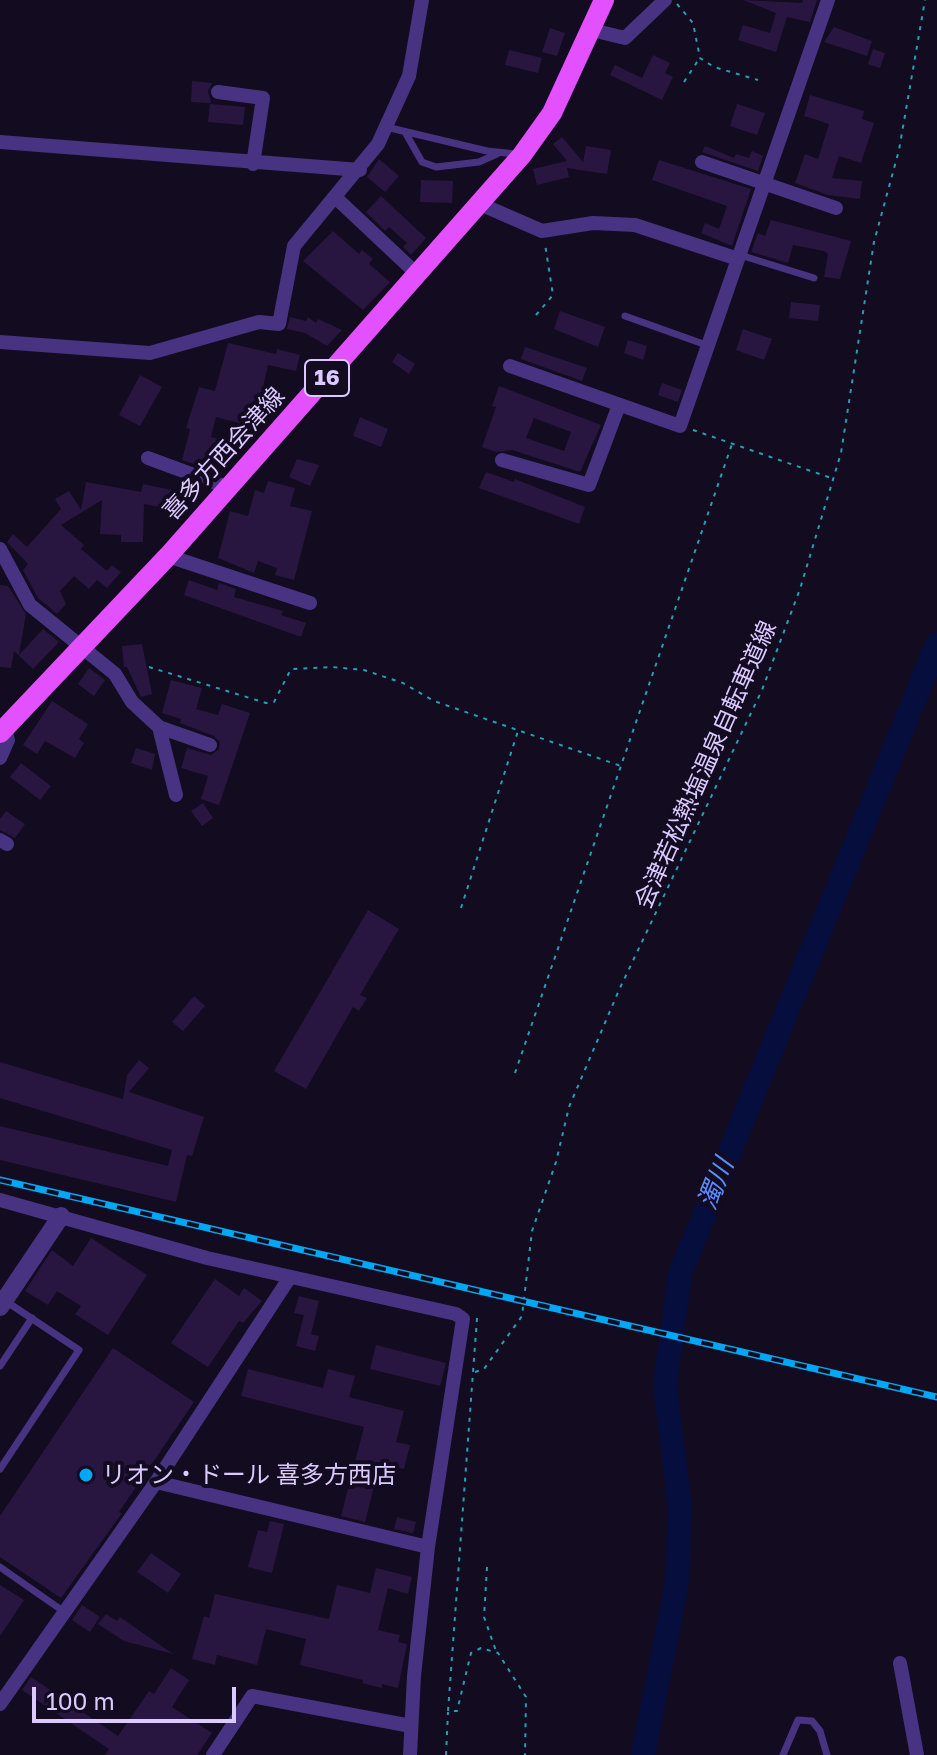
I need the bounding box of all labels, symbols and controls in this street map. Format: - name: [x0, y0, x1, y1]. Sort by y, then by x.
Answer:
- road number: 16: [305, 360, 349, 396]
- street label: 喜多方西会津線: [157, 382, 291, 526]
- street label: 会津若松熱塩温泉自転車道線: [629, 617, 783, 913]
- water label: 濁川: [692, 1154, 740, 1214]
- place label: リオン・ドール 喜多方西店: [102, 1461, 396, 1489]
- marker: リオン・ドール 喜多方西店: [77, 1466, 95, 1484]
- scale bar: [36, 1671, 240, 1721]
- text: 100 m: [46, 1686, 115, 1715]

